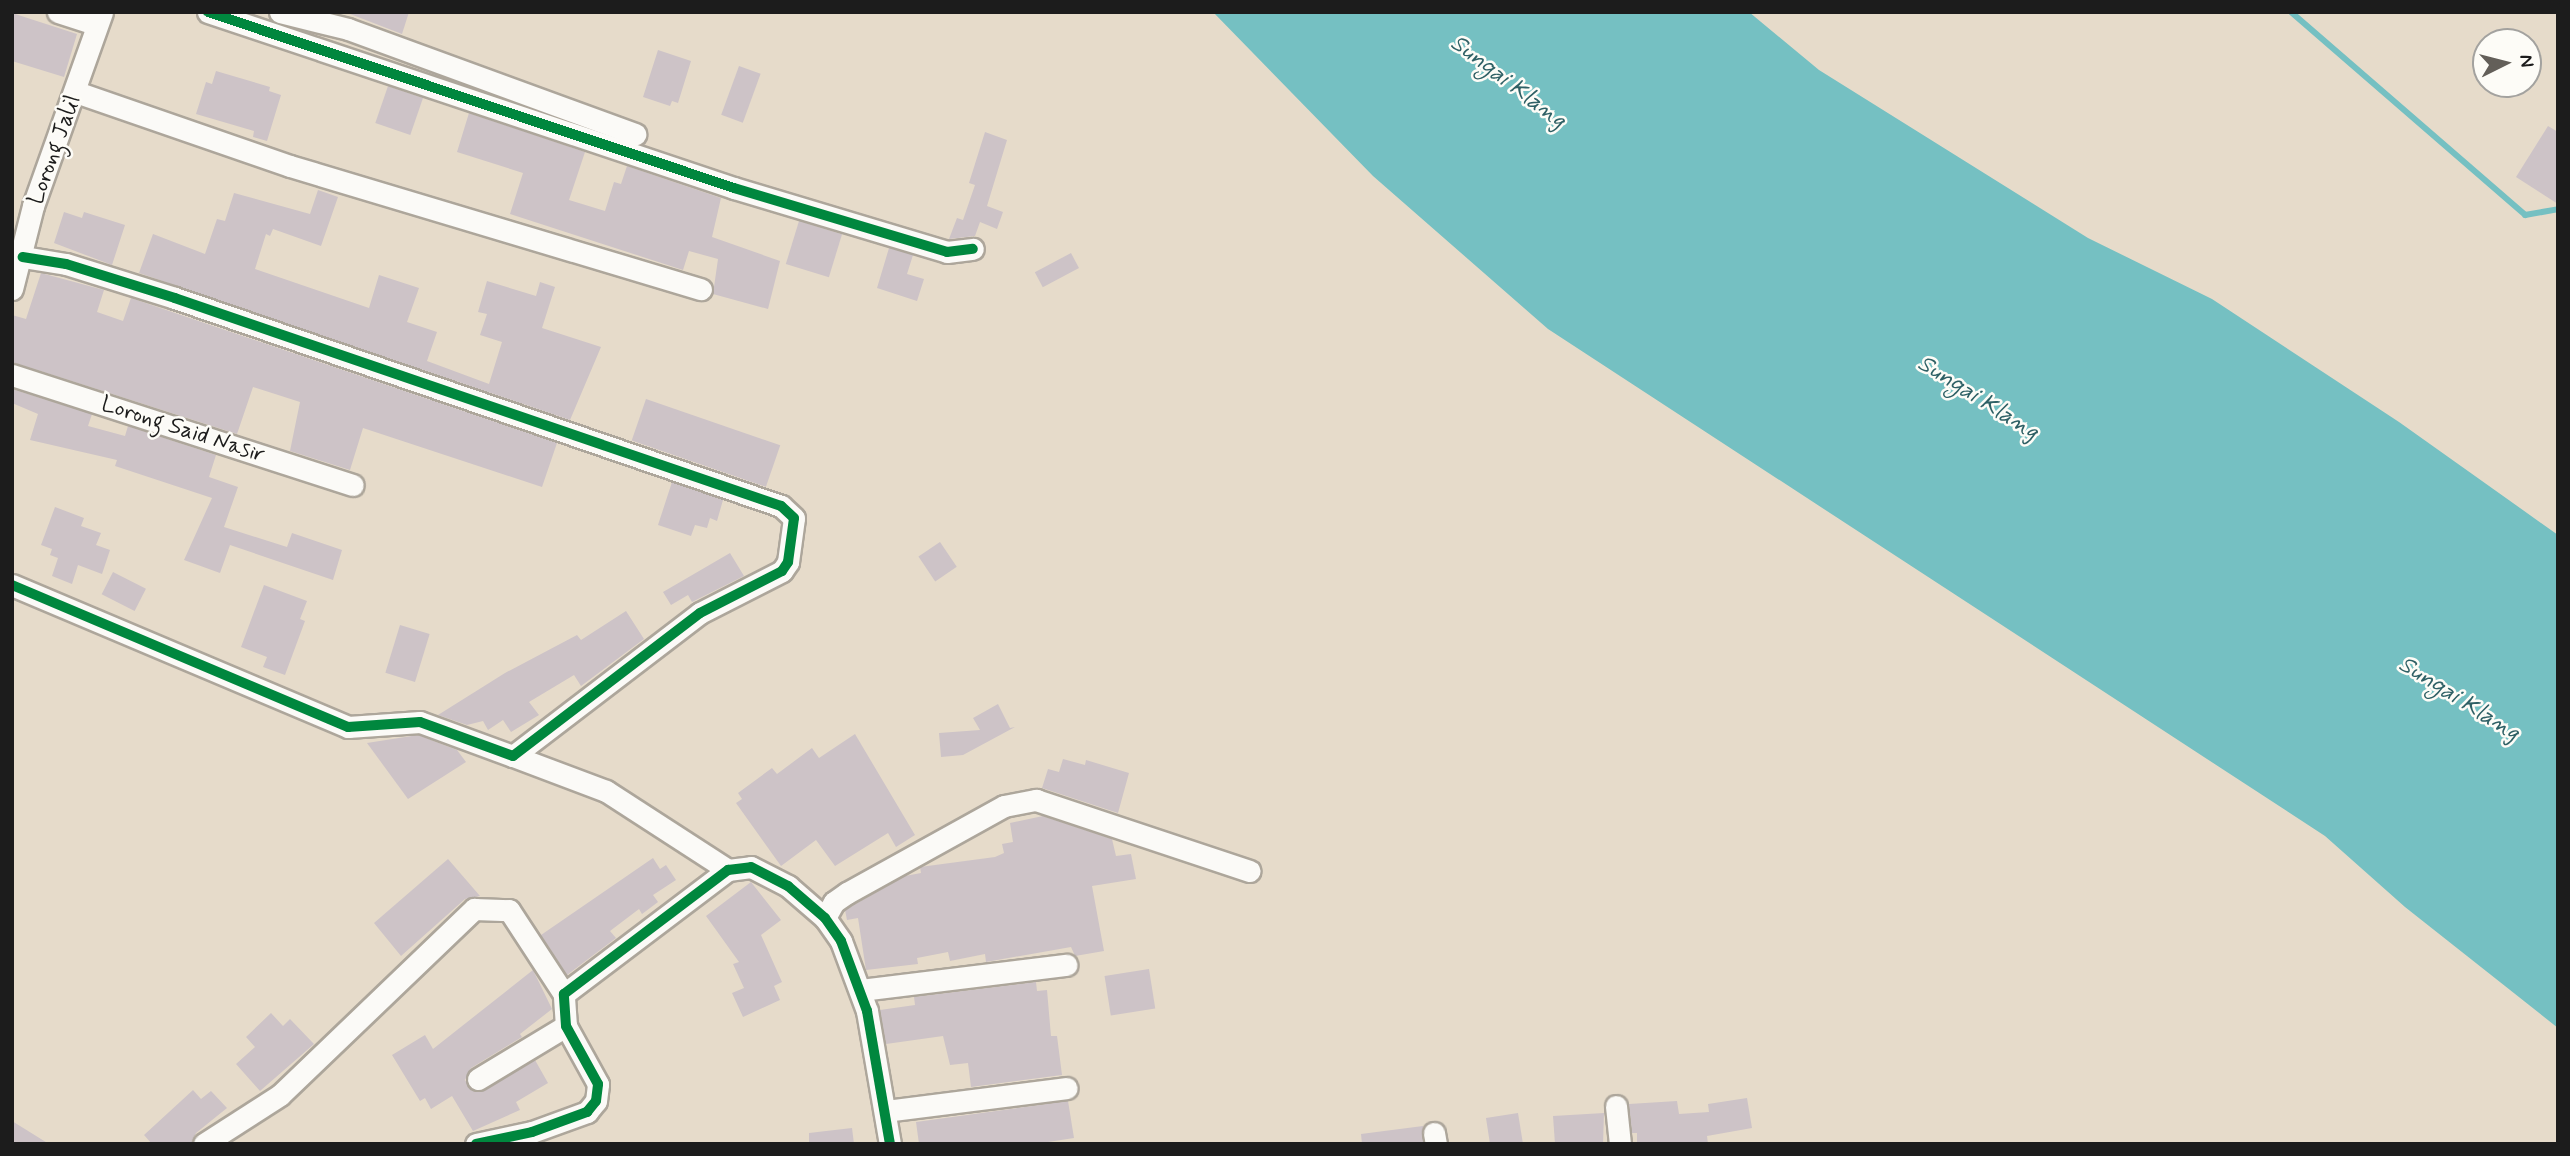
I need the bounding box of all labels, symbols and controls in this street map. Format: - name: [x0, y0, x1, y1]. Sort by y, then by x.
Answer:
- north arrow: [2472, 28, 2542, 98]
- water label: Sungai Klang: [1444, 29, 1572, 135]
- text: N: [2513, 53, 2539, 69]
- street label: Lorong Jalil: [22, 91, 88, 209]
- water label: Sungai Klang: [1912, 349, 2044, 447]
- street label: Lorong Said Nasir: [97, 390, 269, 470]
- water label: Sungai Klang: [2393, 650, 2525, 748]

